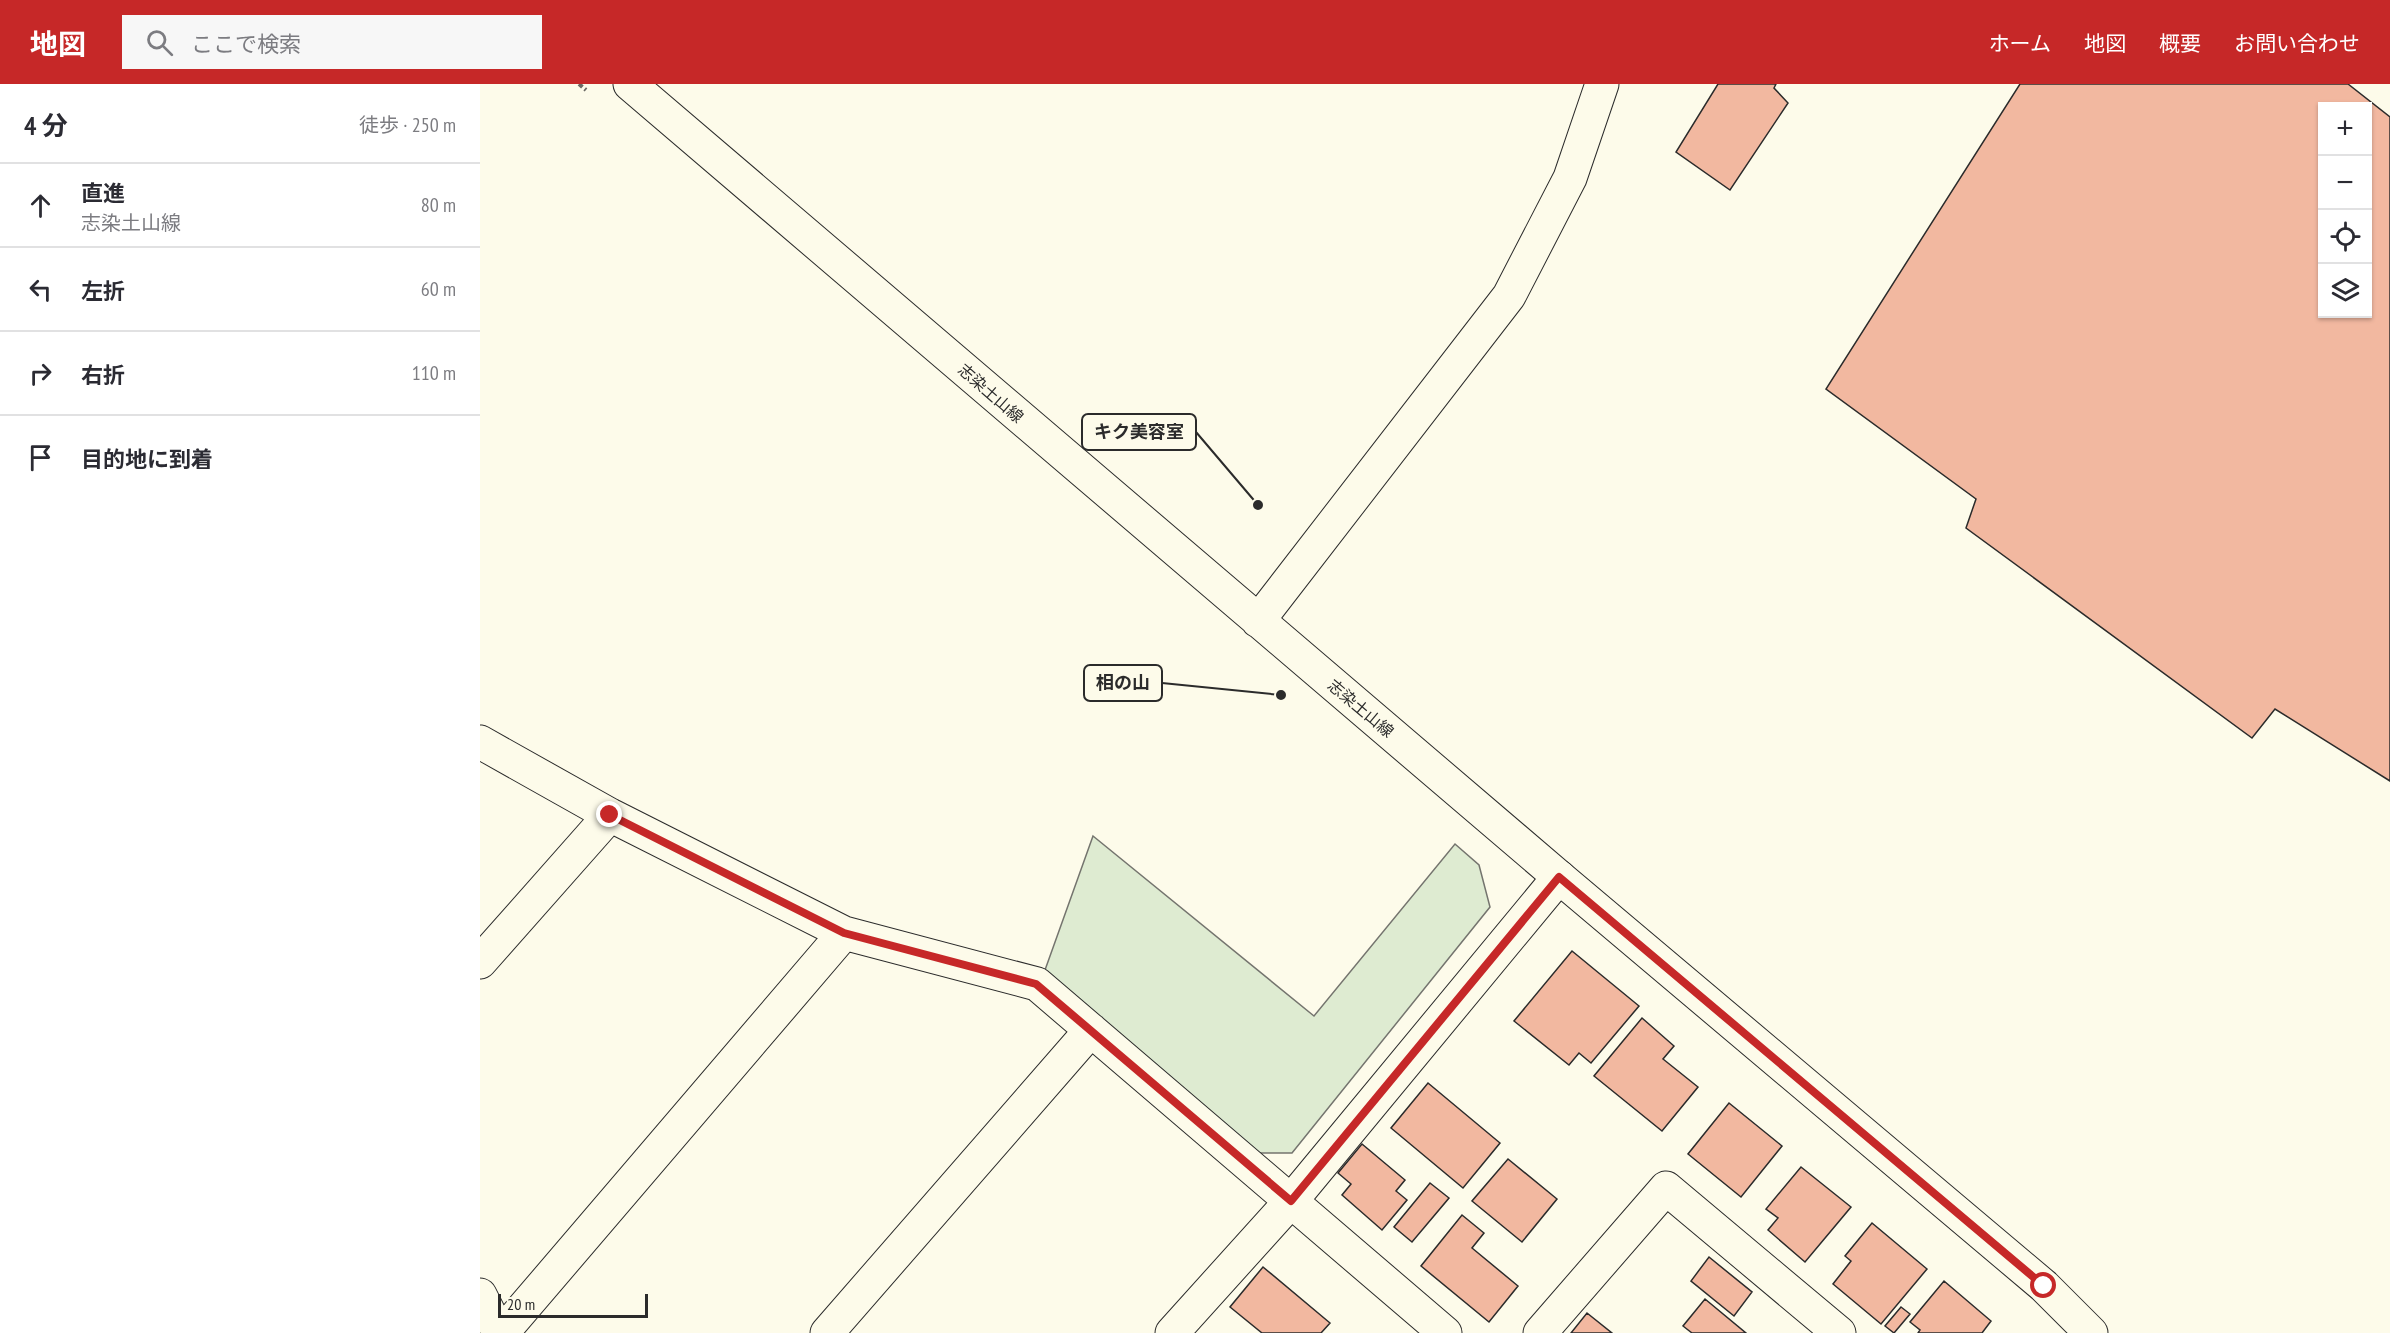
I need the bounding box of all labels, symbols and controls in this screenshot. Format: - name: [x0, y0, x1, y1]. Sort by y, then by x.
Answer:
- search box: [122, 15, 542, 69]
- text: 地図: [30, 25, 86, 62]
- icon: search: [143, 26, 176, 59]
- text: ここで検索: [191, 30, 301, 58]
- text: ホーム: [1989, 30, 2051, 57]
- text: 地図: [2084, 30, 2126, 57]
- text: 概要: [2159, 30, 2201, 57]
- text: お問い合わせ: [2234, 30, 2360, 57]
- map controls: [2318, 102, 2372, 318]
- button: +: [2318, 102, 2372, 156]
- text: 4 分: [24, 109, 68, 142]
- text: 徒歩 · 250 m: [359, 112, 456, 138]
- button: −: [2318, 156, 2372, 210]
- text: 直進: [81, 179, 125, 207]
- icon: ahead: [24, 189, 57, 222]
- text: 80 m: [421, 192, 456, 218]
- text: 志染土山線: [81, 210, 181, 236]
- button: locate: [2318, 210, 2372, 264]
- button: layers: [2318, 264, 2372, 318]
- icon: left: [24, 273, 57, 306]
- text: 60 m: [421, 276, 456, 302]
- text: 左折: [81, 277, 125, 305]
- icon: right: [24, 357, 57, 390]
- street label: 志染土山線: [954, 359, 1028, 427]
- text: 110 m: [412, 360, 456, 386]
- text: 右折: [81, 361, 125, 389]
- callout: キク美容室: [1082, 414, 1196, 450]
- text: キク美容室: [1094, 420, 1184, 443]
- icon: arrive: [24, 441, 57, 474]
- text: 目的地に到着: [81, 445, 213, 473]
- callout: 相の山: [1084, 665, 1162, 701]
- text: 相の山: [1096, 671, 1150, 694]
- street label: 志染土山線: [1324, 675, 1398, 741]
- route end: [596, 801, 622, 827]
- route start: [2030, 1272, 2056, 1298]
- scale bar: [498, 1291, 648, 1318]
- text: 20 m: [507, 1294, 535, 1314]

